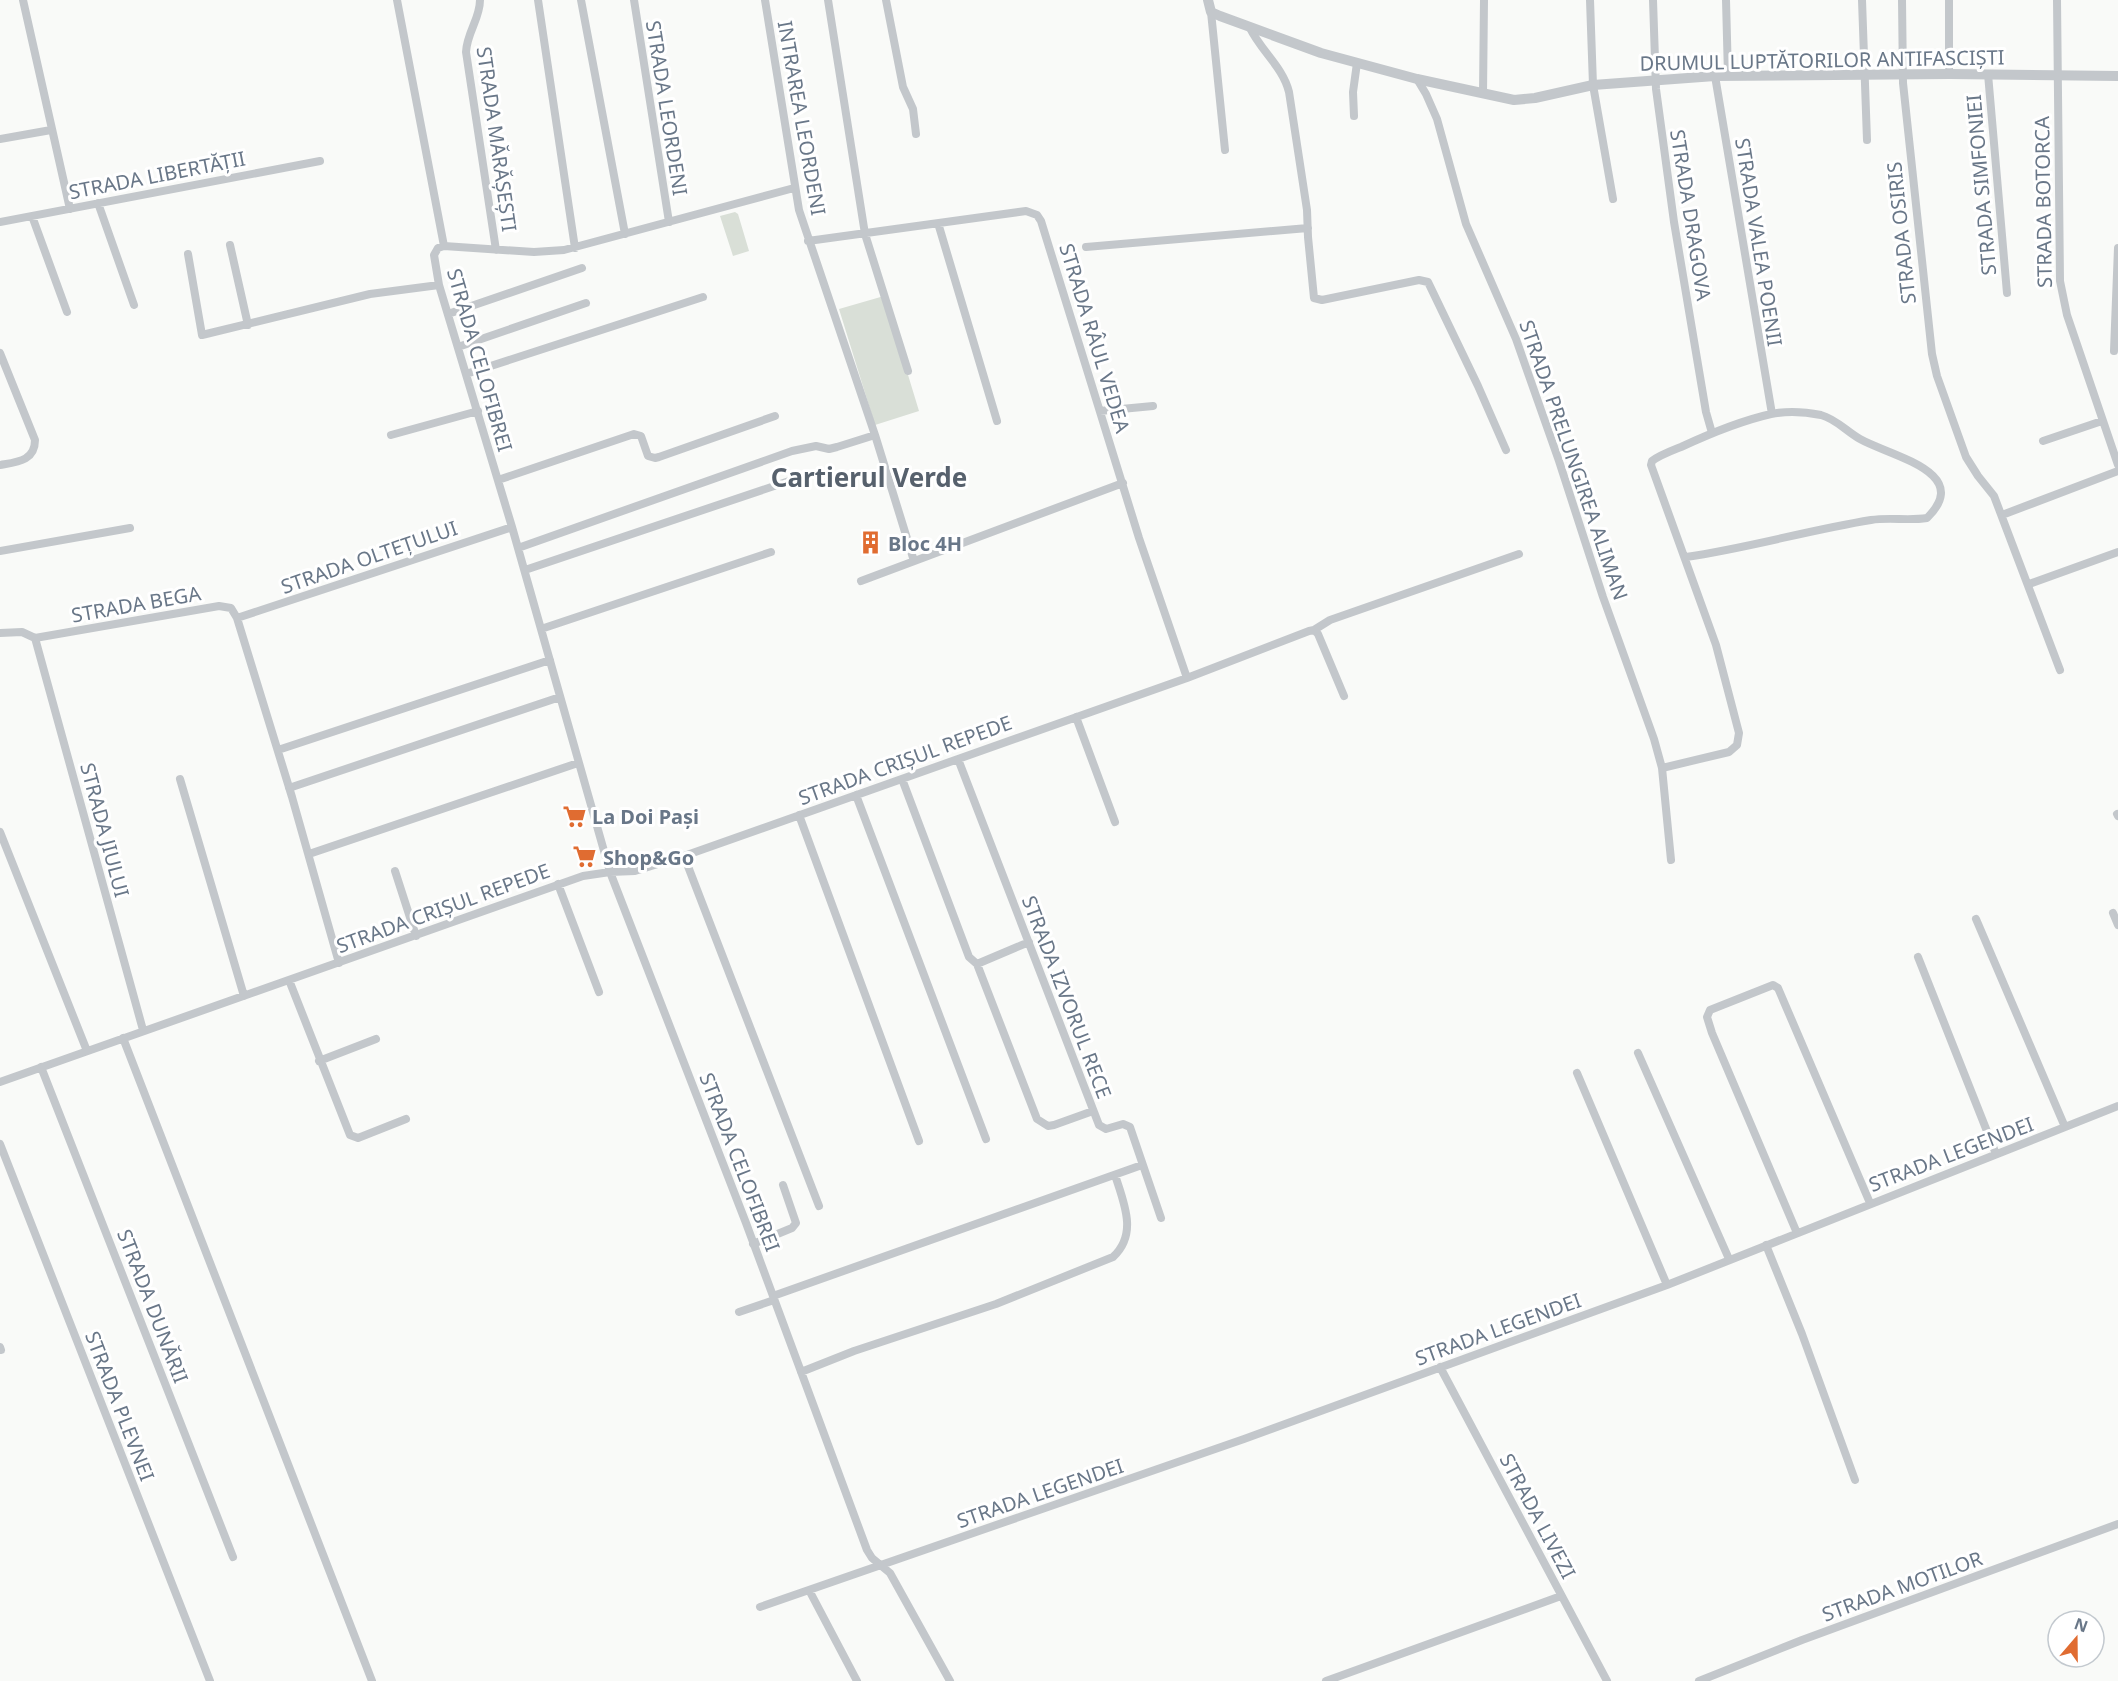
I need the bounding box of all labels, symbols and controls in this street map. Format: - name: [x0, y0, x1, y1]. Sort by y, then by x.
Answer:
- street label: STRADA LEORDENI: [640, 19, 694, 197]
- street label: INTRAREA LEORDENI: [772, 19, 832, 217]
- street label: DRUMUL LUPTĂTORILOR ANTIFASCIȘTI: [1639, 43, 2005, 77]
- street label: STRADA MĂRĂȘEȘTI: [471, 45, 523, 233]
- street label: STRADA SIMFONIEI: [1960, 94, 2002, 276]
- street label: STRADA BOTORCA: [2028, 116, 2058, 288]
- street label: STRADA DRAGOVA: [1664, 128, 1718, 303]
- street label: STRADA VALEA POENII: [1729, 136, 1789, 348]
- street label: STRADA LIBERTĂȚII: [67, 145, 247, 205]
- street label: STRADA OSIRIS: [1880, 160, 1922, 306]
- street label: STRADA RÂUL VEDEA: [1053, 240, 1137, 436]
- street label: STRADA CELOFIBREI: [441, 265, 519, 455]
- street label: STRADA PRELUNGIREA ALIMAN: [1513, 316, 1635, 604]
- district label: Cartierul Verde: [771, 459, 967, 495]
- street label: STRADA OLTEȚULUI: [277, 514, 461, 600]
- building icon: Bloc 4H: [857, 530, 883, 556]
- place label: Bloc 4H: [888, 530, 962, 557]
- street label: STRADA BEGA: [69, 579, 203, 629]
- street label: STRADA CRIȘUL REPEDE: [795, 709, 1015, 811]
- street label: STRADA JIULUI: [74, 760, 136, 900]
- supermarket icon: La Doi Pași: [561, 803, 587, 829]
- place label: La Doi Pași: [592, 803, 699, 830]
- supermarket icon: Shop&Go: [572, 844, 598, 870]
- place label: Shop&Go: [603, 844, 694, 871]
- street label: STRADA CRIȘUL REPEDE: [333, 857, 553, 959]
- street label: STRADA IZVORUL RECE: [1016, 892, 1118, 1102]
- street label: STRADA CELOFIBREI: [693, 1069, 787, 1255]
- street label: STRADA LEGENDEI: [1865, 1110, 2037, 1198]
- street label: STRADA DUNĂRII: [111, 1225, 195, 1387]
- street label: STRADA LEGENDEI: [1411, 1286, 1585, 1372]
- street label: STRADA PLEVNEI: [79, 1327, 161, 1485]
- street label: STRADA LIVEZI: [1494, 1449, 1582, 1583]
- street label: STRADA LEGENDEI: [953, 1452, 1127, 1534]
- street label: STRADA MOTILOR: [1818, 1544, 1986, 1628]
- north arrow: [2046, 1609, 2106, 1669]
- text: N: [2071, 1612, 2091, 1637]

